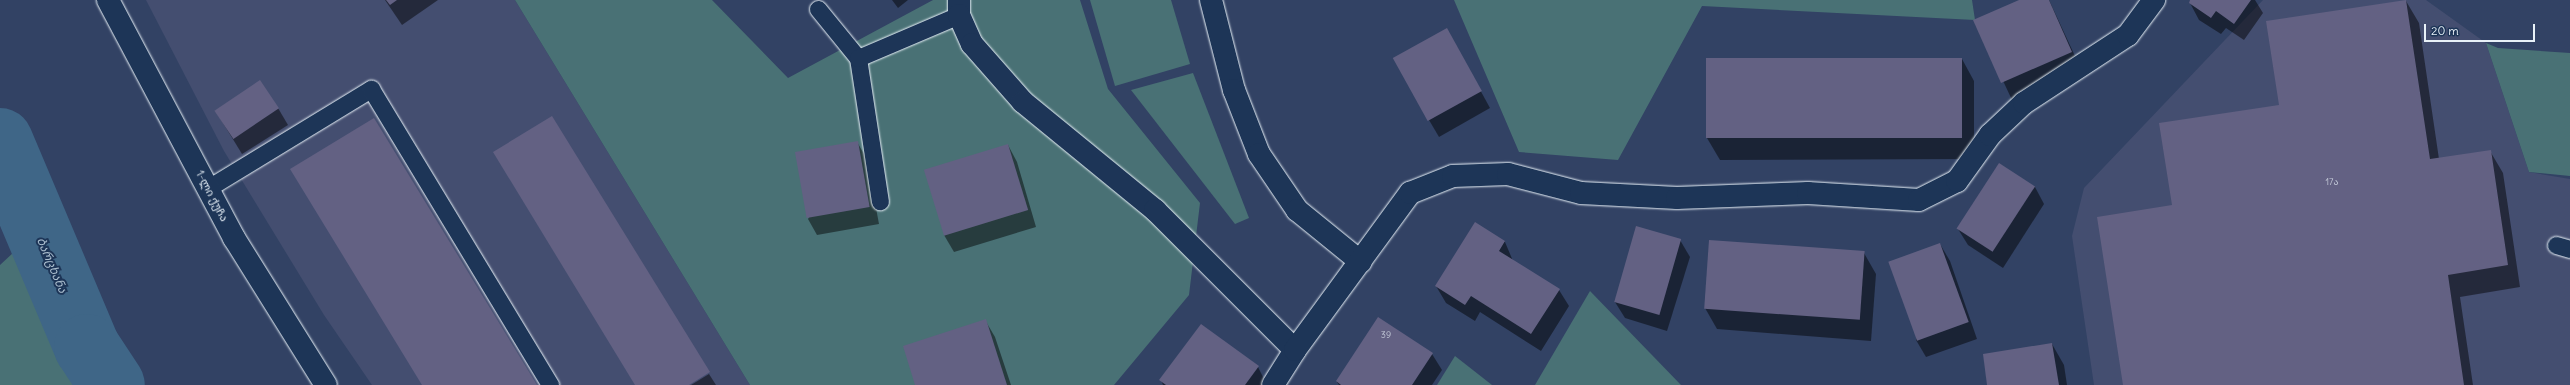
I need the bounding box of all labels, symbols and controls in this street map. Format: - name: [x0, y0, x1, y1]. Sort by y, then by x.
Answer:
- scale bar: [2426, 16, 2537, 42]
- text: 20 m: [2431, 23, 2459, 38]
- street label: 1-ლი ქუჩა: [193, 168, 231, 224]
- house number: 17ა: [2326, 177, 2338, 187]
- water label: ბარცხანა: [34, 235, 70, 295]
- house number: 39: [1381, 330, 1391, 340]

